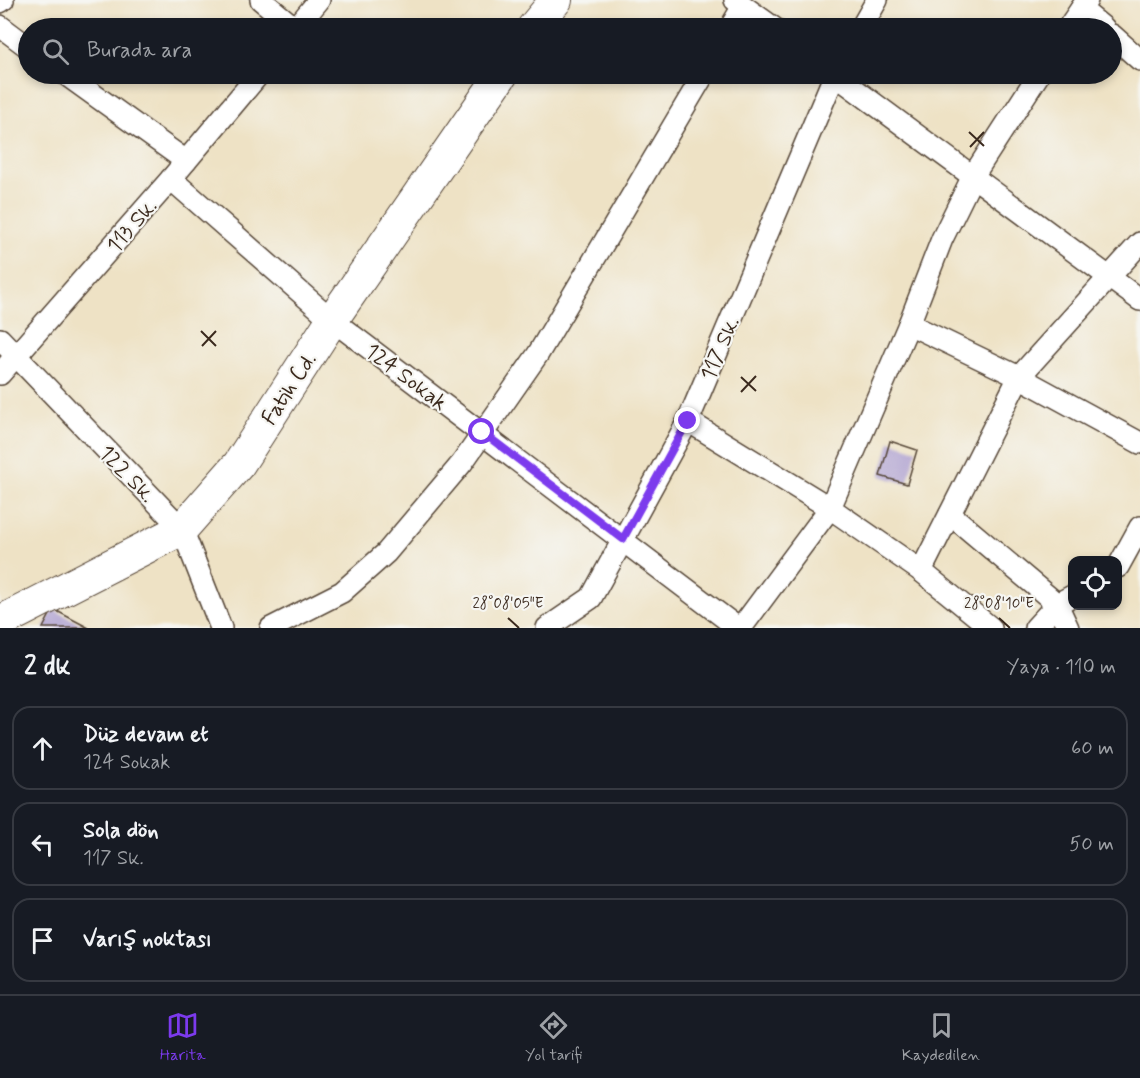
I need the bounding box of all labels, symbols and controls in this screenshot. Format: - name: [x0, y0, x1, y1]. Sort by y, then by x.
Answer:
- search box: [18, 18, 1122, 84]
- icon: search: [39, 35, 72, 68]
- text: Burada ara: [87, 37, 192, 65]
- street label: 113 Sk.: [101, 193, 164, 259]
- street label: 117 Sk.: [695, 313, 747, 385]
- street label: 124 Sokak: [359, 338, 453, 418]
- street label: Fatih Cd.: [256, 347, 324, 431]
- route end: [674, 407, 700, 433]
- route start: [468, 418, 494, 444]
- street label: 122 Sk.: [92, 440, 161, 509]
- map controls: [1068, 556, 1122, 610]
- button: locate: [1068, 556, 1122, 610]
- text: 28°08'05"E: [472, 594, 544, 614]
- text: 28°08'10"E: [964, 594, 1034, 614]
- text: 2 dk: [24, 650, 70, 684]
- text: Yaya · 110 m: [1007, 654, 1116, 681]
- text: Düz devam et: [83, 721, 208, 749]
- icon: ahead: [26, 732, 59, 765]
- text: 60 m: [1071, 735, 1114, 762]
- text: 124 Sokak: [83, 749, 170, 776]
- text: Sola dön: [83, 817, 159, 845]
- icon: left: [26, 828, 59, 861]
- text: 50 m: [1069, 831, 1114, 858]
- text: 117 Sk.: [83, 845, 144, 872]
- icon: arrive: [26, 924, 59, 957]
- text: Varış noktası: [83, 926, 212, 954]
- tab: Harita: [160, 1009, 206, 1066]
- tab: Yol tarifi: [525, 1009, 582, 1066]
- tab: Kaydedilen: [902, 1009, 980, 1066]

